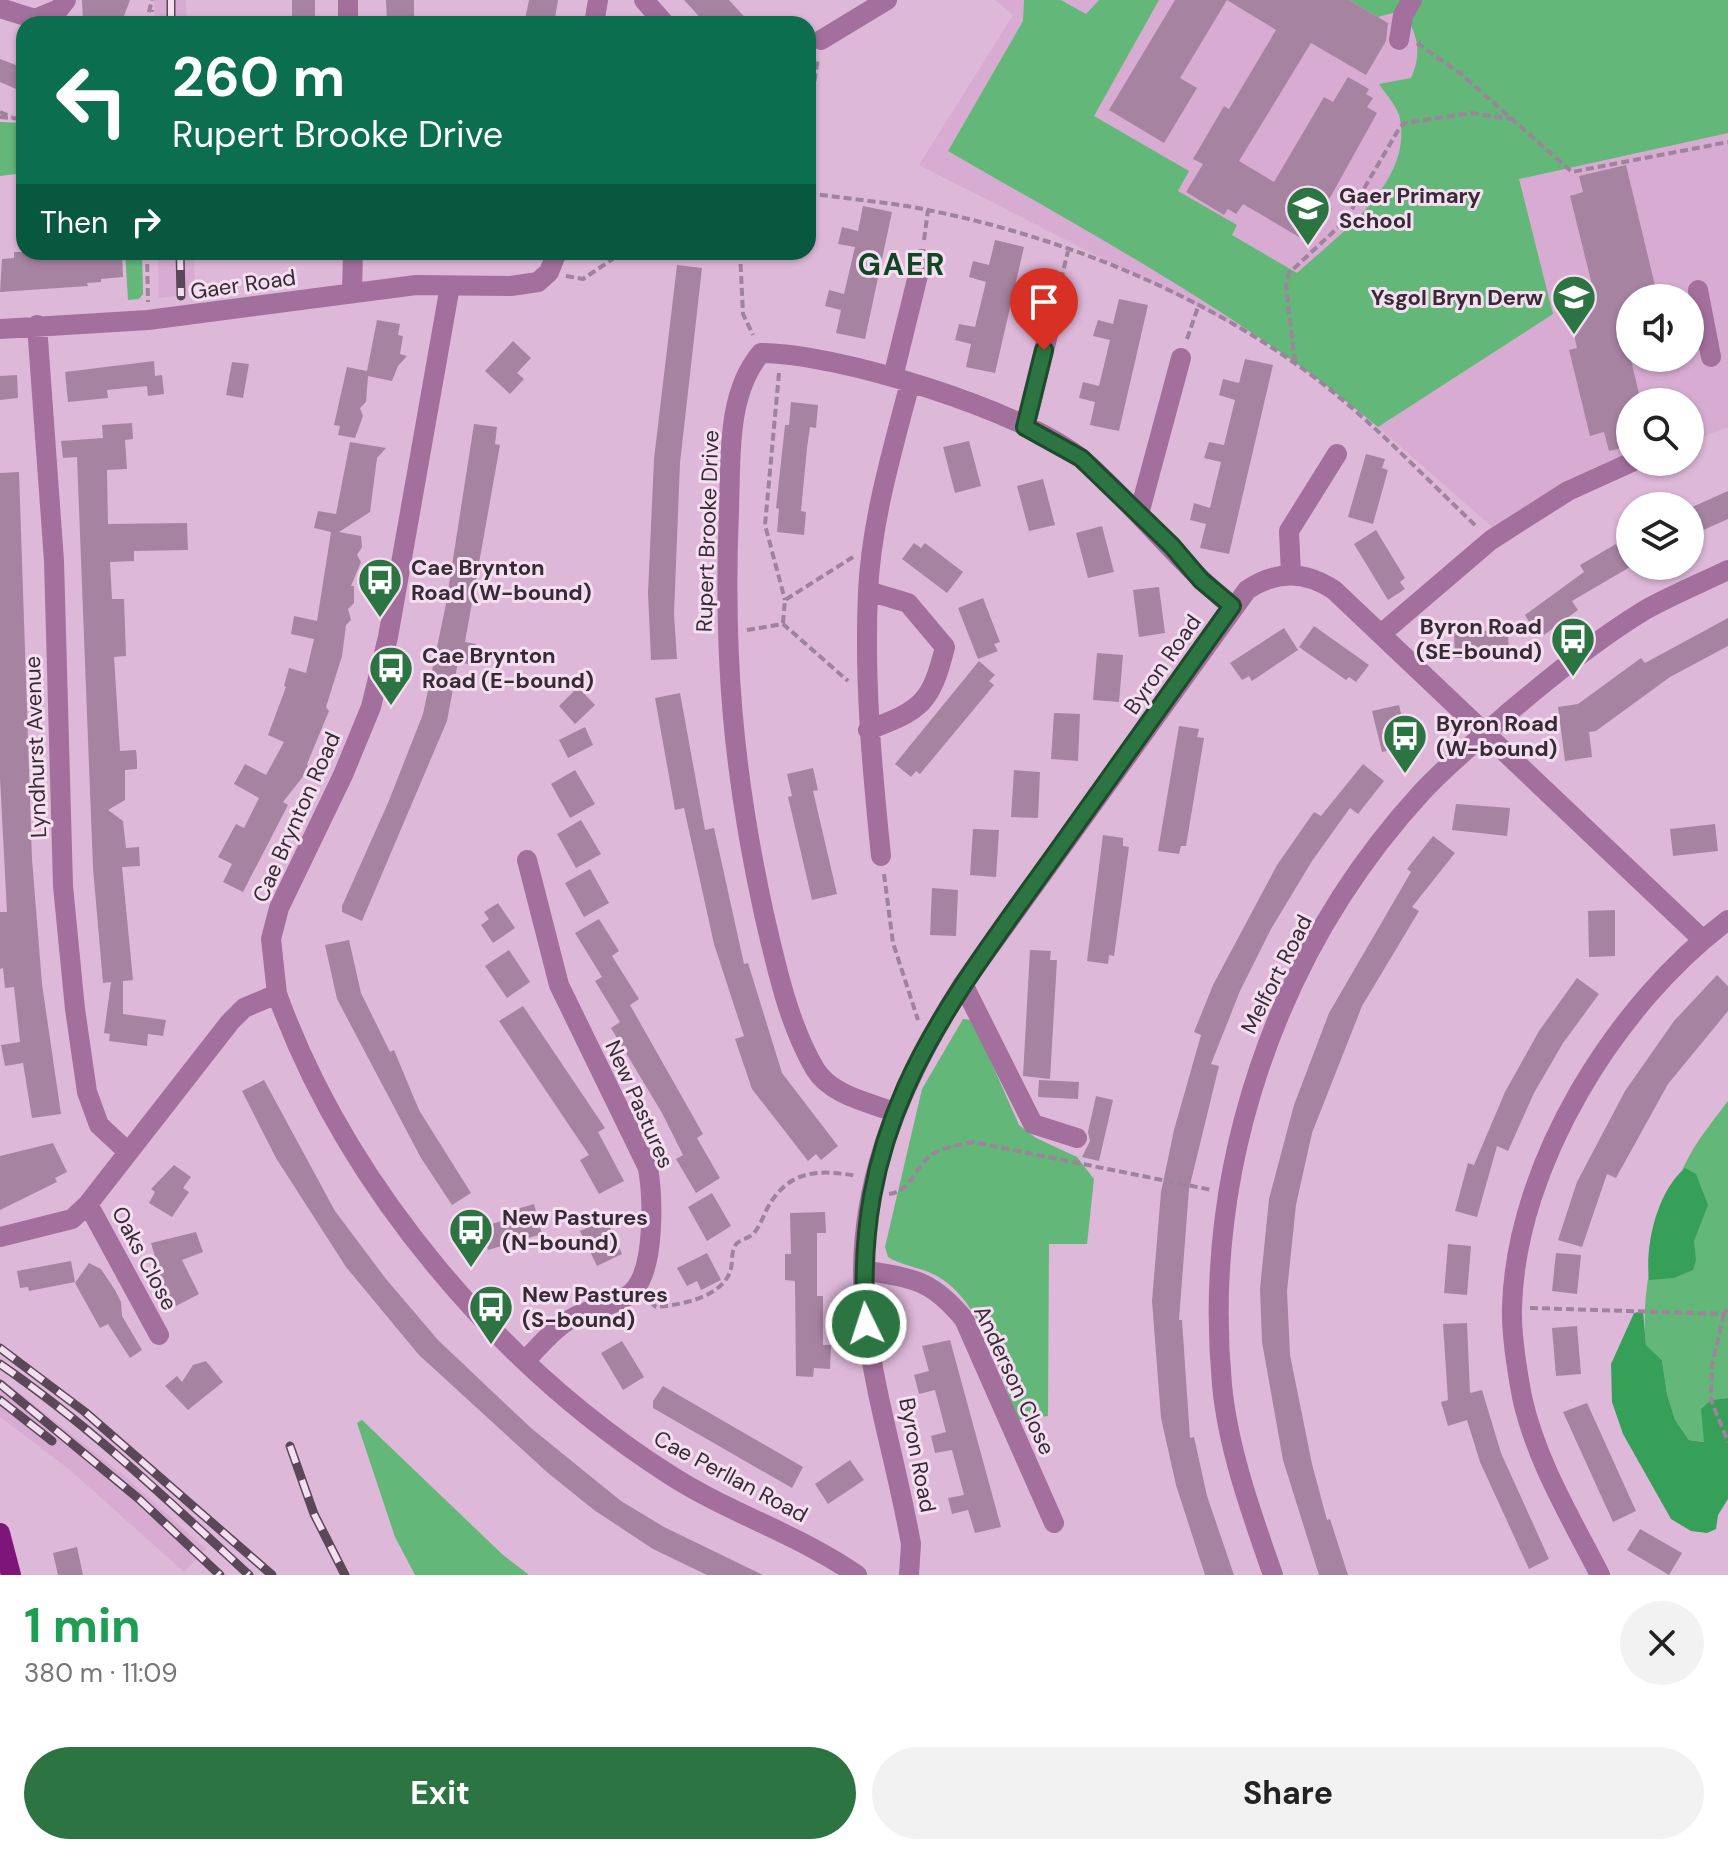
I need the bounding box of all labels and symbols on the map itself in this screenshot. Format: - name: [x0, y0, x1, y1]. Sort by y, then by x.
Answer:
- place label: Gaer Primary School: [1339, 181, 1481, 235]
- school or university icon: Gaer Primary School: [1284, 184, 1332, 247]
- district label: GAER: [857, 245, 947, 284]
- street label: Gaer Road: [188, 263, 298, 306]
- pin: [1010, 268, 1078, 350]
- school or university icon: Ysgol Bryn Derw: [1550, 273, 1598, 336]
- place label: Ysgol Bryn Derw: [1371, 283, 1543, 312]
- street label: Rupert Brooke Drive: [689, 429, 726, 633]
- place label: Cae Brynton Road (W-bound): [411, 553, 592, 607]
- bus stop icon: Cae Brynton Road (W-bound): [356, 556, 404, 619]
- street label: Byron Road: [1117, 608, 1208, 720]
- place label: Byron Road (SE-bound): [1416, 612, 1542, 666]
- bus stop icon: Byron Road (SE-bound): [1549, 615, 1597, 678]
- place label: Cae Brynton Road (E-bound): [422, 641, 594, 695]
- bus stop icon: Cae Brynton Road (E-bound): [367, 644, 415, 707]
- street label: Lyndhurst Avenue: [18, 655, 53, 838]
- place label: Byron Road (W-bound): [1436, 709, 1558, 763]
- bus stop icon: Byron Road (W-bound): [1381, 712, 1429, 775]
- street label: Cae Brynton Road: [246, 728, 347, 907]
- street label: Melfort Road: [1234, 910, 1319, 1039]
- street label: New Pastures: [598, 1036, 681, 1173]
- street label: Oaks Close: [105, 1201, 184, 1315]
- place label: New Pastures (N-bound): [502, 1203, 648, 1257]
- bus stop icon: New Pastures (N-bound): [447, 1206, 495, 1269]
- place label: New Pastures (S-bound): [522, 1280, 668, 1334]
- position arrow: [824, 1282, 908, 1366]
- bus stop icon: New Pastures (S-bound): [467, 1283, 515, 1346]
- street label: Anderson Close: [967, 1301, 1062, 1460]
- street label: Byron Road: [892, 1395, 943, 1515]
- street label: Cae Perllan Road: [649, 1424, 813, 1529]

